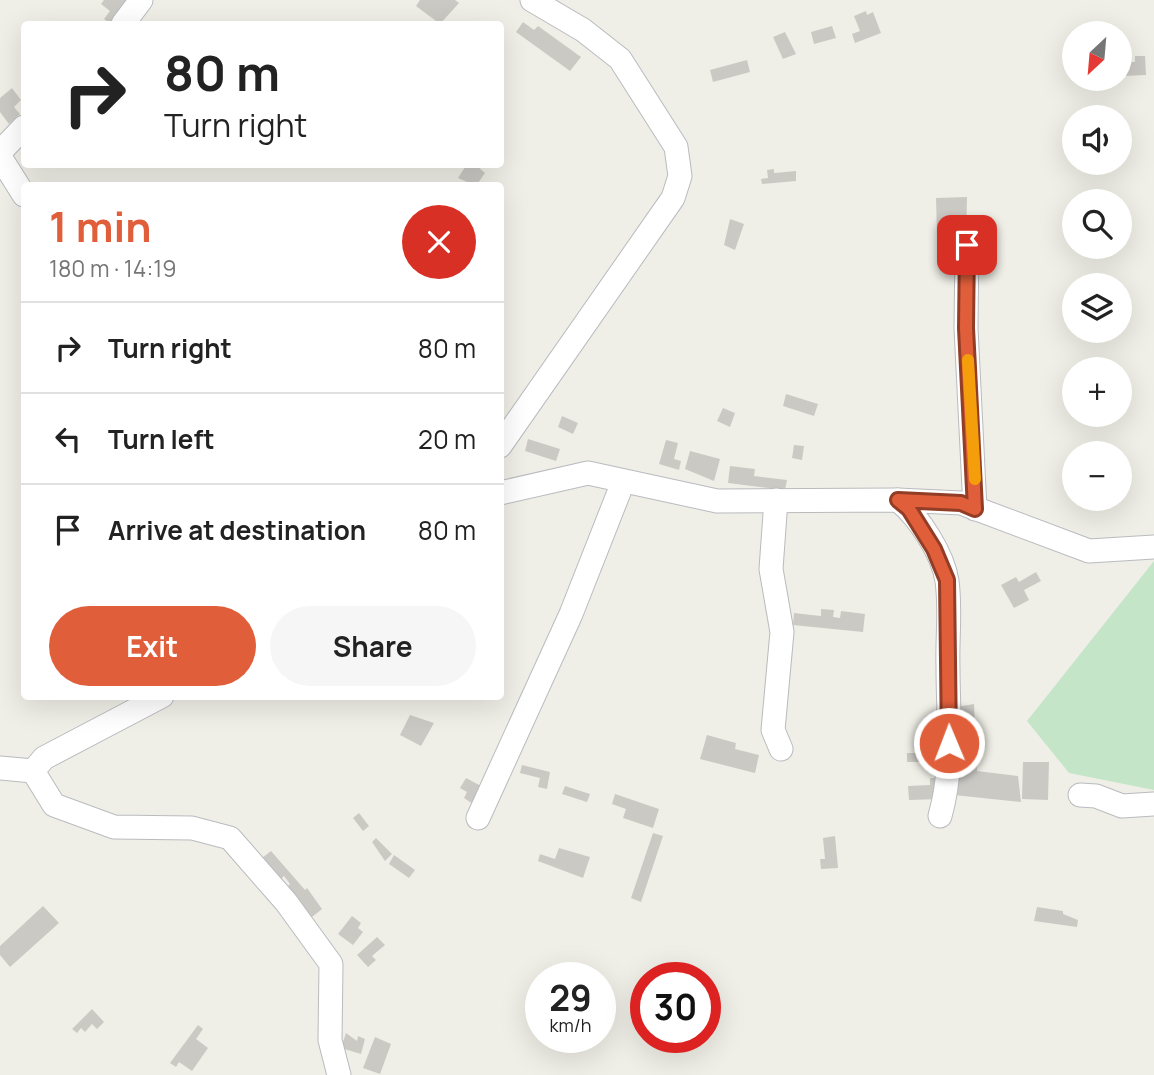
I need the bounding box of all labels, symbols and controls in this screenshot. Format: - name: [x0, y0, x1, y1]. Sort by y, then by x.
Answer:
- north arrow: [1062, 21, 1132, 91]
- map controls: [1062, 21, 1132, 511]
- text: 80 m: [164, 39, 280, 106]
- icon: right: [49, 49, 140, 140]
- text: Turn right: [164, 103, 307, 147]
- button: sound: [1062, 105, 1132, 175]
- button: search: [1062, 189, 1132, 259]
- text: 1 min: [49, 197, 152, 255]
- button: close: [402, 205, 476, 279]
- pin: [937, 215, 997, 275]
- icon: arrive: [948, 226, 986, 264]
- text: 180 m · 14:19: [49, 252, 177, 284]
- button: layers: [1062, 273, 1132, 343]
- icon: right: [49, 329, 87, 367]
- text: Turn right: [108, 330, 232, 366]
- text: 80 m: [418, 330, 476, 366]
- button: +: [1062, 357, 1132, 427]
- icon: left: [49, 420, 87, 458]
- text: Turn left: [108, 421, 215, 457]
- text: 20 m: [418, 421, 476, 457]
- button: −: [1062, 441, 1132, 511]
- icon: arrive: [49, 511, 87, 549]
- text: Arrive at destination: [108, 512, 366, 548]
- text: 80 m: [418, 512, 476, 548]
- button: Exit: [49, 606, 256, 686]
- button: Share: [270, 606, 476, 686]
- position arrow: [912, 706, 986, 780]
- speed limit sign: 30: [630, 962, 721, 1053]
- text: 29: [549, 974, 592, 1022]
- text: km/h: [550, 1013, 591, 1037]

